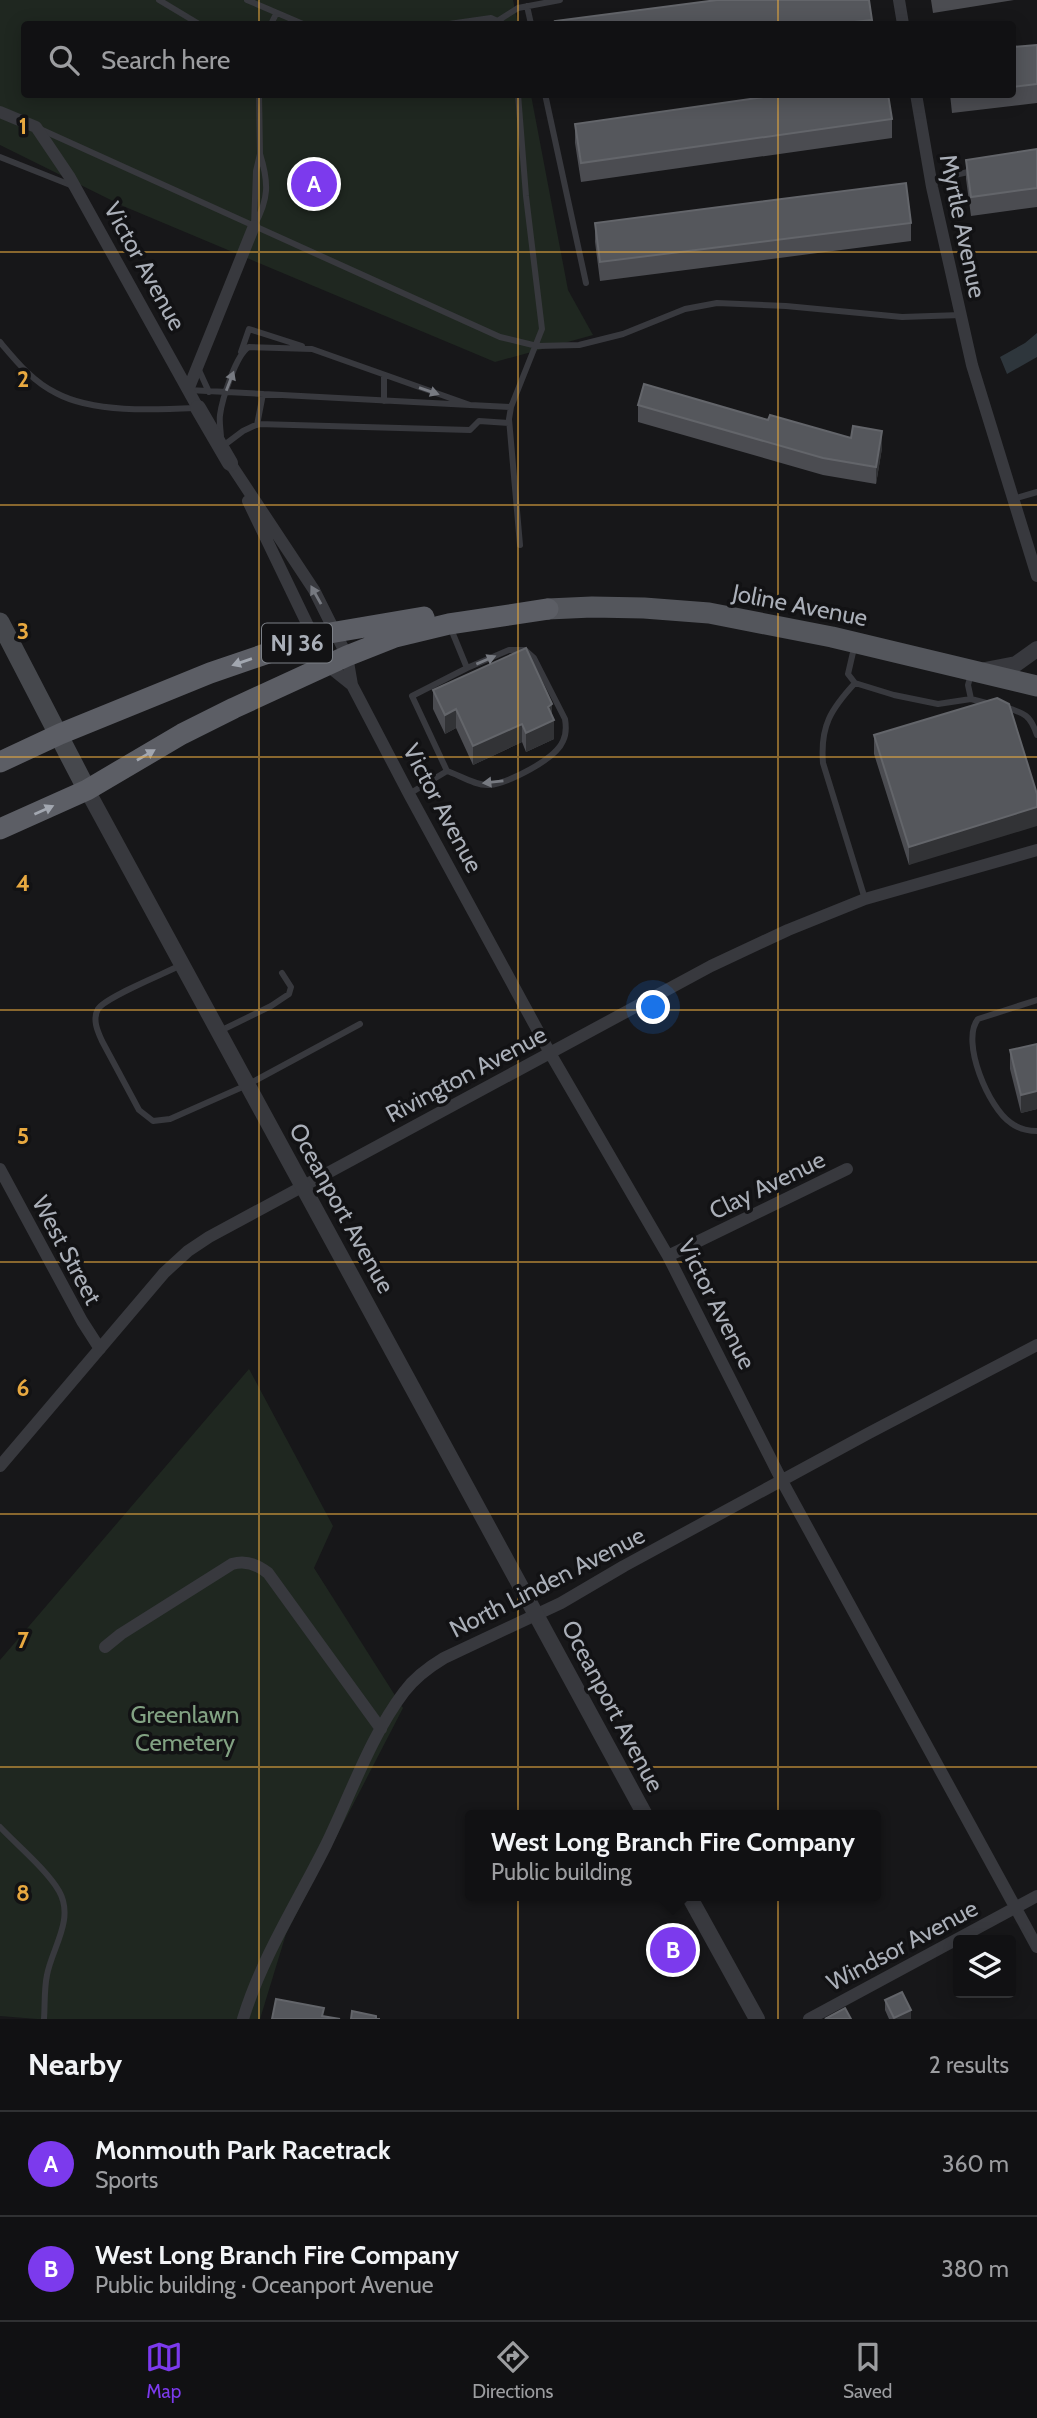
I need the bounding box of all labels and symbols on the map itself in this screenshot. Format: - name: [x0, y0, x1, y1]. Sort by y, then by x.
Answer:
- text: 1: [19, 112, 27, 140]
- street label: Myrtle Avenue: [934, 152, 992, 300]
- pin: A: [291, 158, 337, 210]
- street label: Victor Avenue: [98, 197, 192, 335]
- text: 2: [17, 365, 29, 393]
- one-way arrow: [225, 370, 236, 391]
- one-way arrow: [419, 386, 440, 397]
- street label: Joline Avenue: [729, 578, 870, 632]
- one-way arrow: [310, 585, 322, 605]
- text: 3: [17, 617, 29, 645]
- road number: NJ 36: [262, 624, 332, 663]
- one-way arrow: [476, 654, 497, 665]
- one-way arrow: [231, 657, 252, 668]
- street label: Victor Avenue: [397, 739, 489, 877]
- one-way arrow: [136, 750, 156, 762]
- one-way arrow: [482, 777, 504, 788]
- one-way arrow: [33, 804, 54, 815]
- text: 4: [16, 869, 30, 897]
- your location: [636, 990, 670, 1024]
- street label: Rivington Avenue: [381, 1019, 551, 1129]
- street label: Oceanport Avenue: [283, 1118, 401, 1298]
- text: 5: [17, 1122, 29, 1150]
- street label: Clay Avenue: [704, 1145, 830, 1225]
- street label: West Street: [26, 1191, 108, 1309]
- street label: Victor Avenue: [672, 1234, 762, 1374]
- text: 6: [17, 1374, 29, 1402]
- street label: North Linden Avenue: [445, 1520, 649, 1644]
- street label: Oceanport Avenue: [556, 1615, 670, 1797]
- text: 7: [17, 1626, 29, 1654]
- park label: Greenlawn Cemetery: [131, 1700, 239, 1757]
- text: 8: [16, 1879, 30, 1907]
- street label: Windsor Avenue: [822, 1893, 982, 1997]
- pin: B: [650, 1924, 696, 1976]

